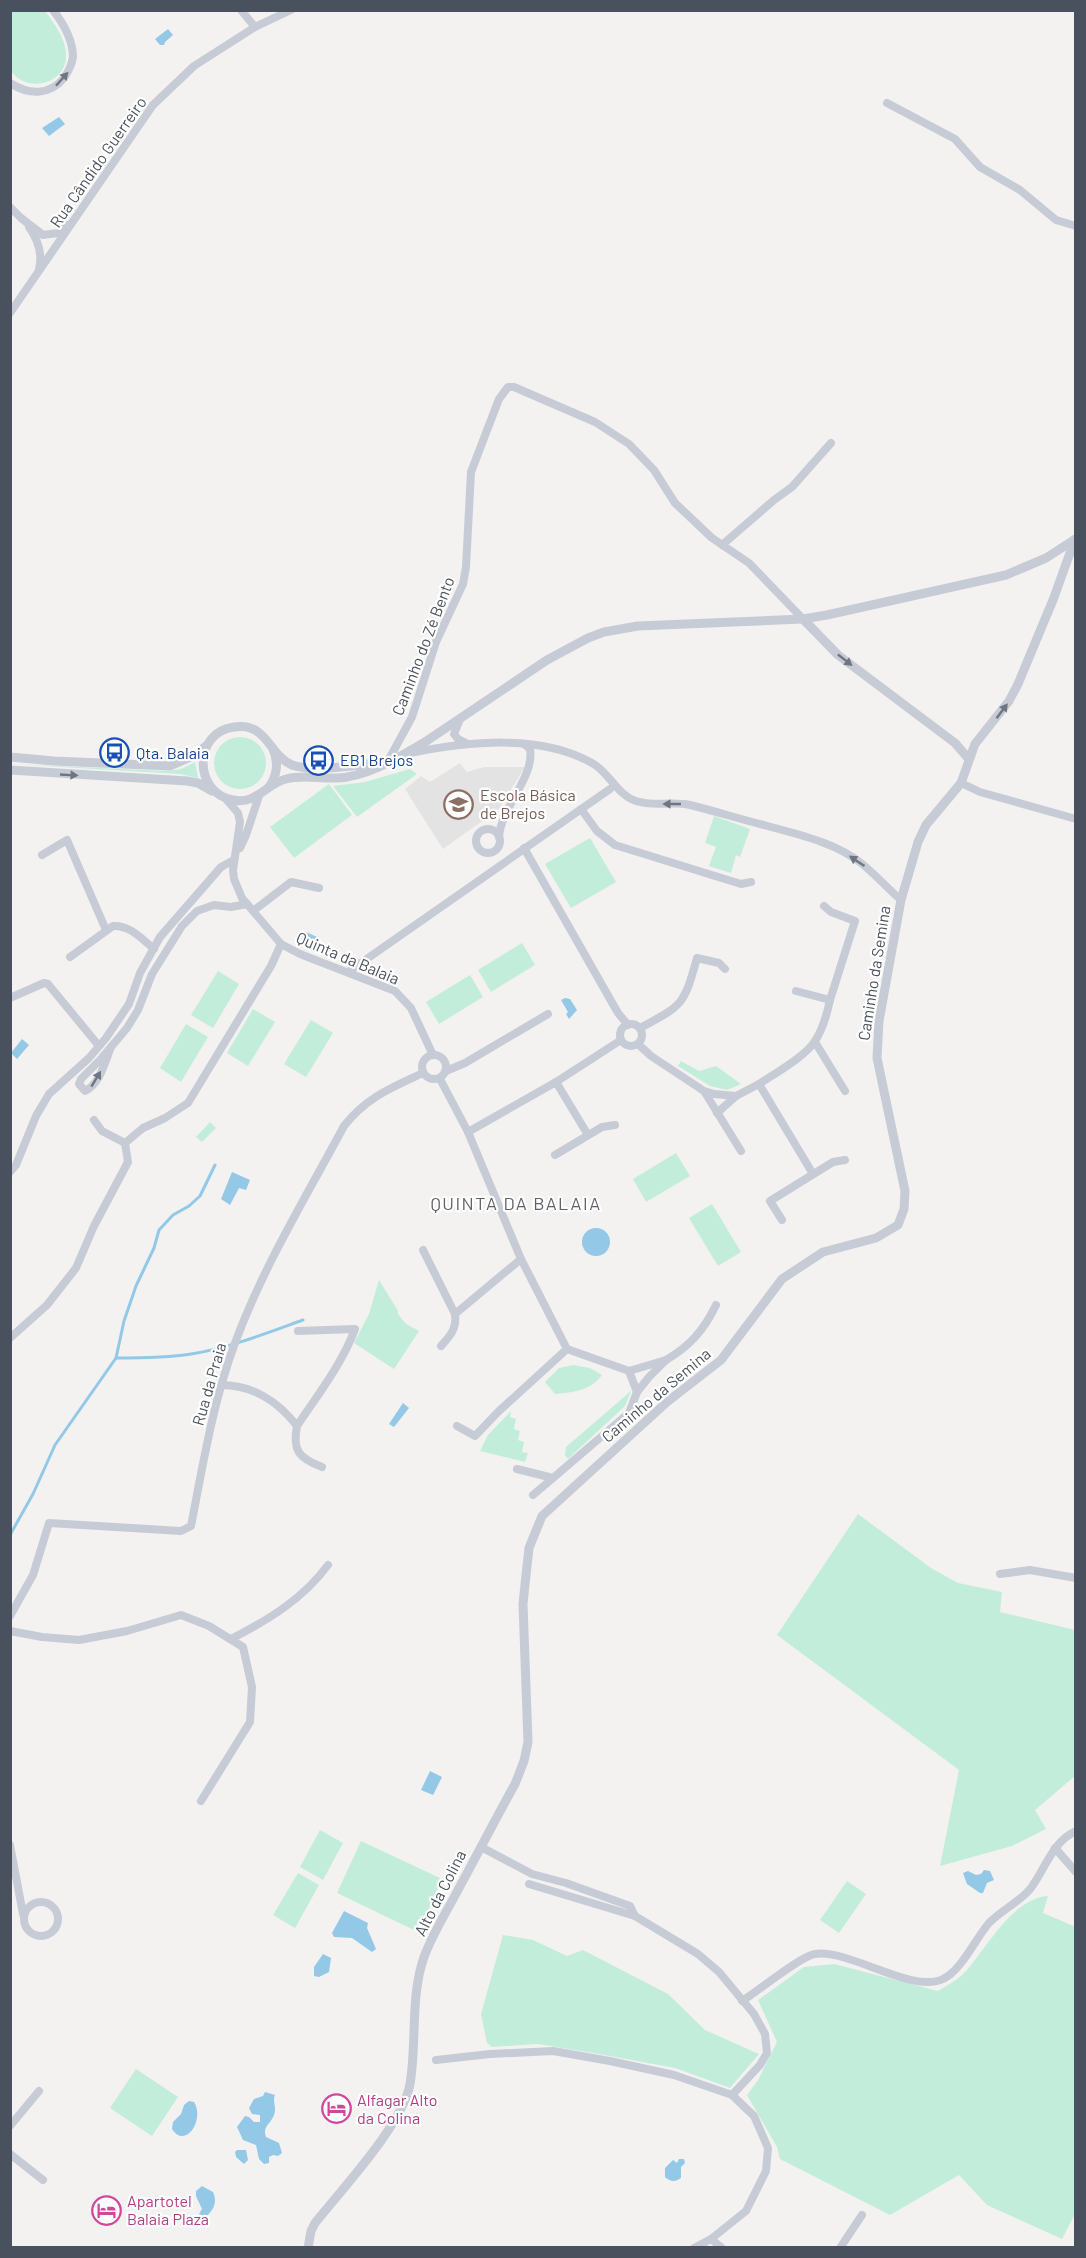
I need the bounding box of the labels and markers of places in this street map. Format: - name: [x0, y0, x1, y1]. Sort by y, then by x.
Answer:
- bus stop icon: Qta. Balaia: [99, 737, 131, 769]
- place label: Qta. Balaia: [136, 743, 209, 762]
- bus stop icon: EB1 Brejos: [303, 744, 335, 776]
- place label: EB1 Brejos: [340, 750, 413, 769]
- place label: Escola Básica de Brejos: [480, 785, 576, 822]
- school or university icon: Escola Básica de Brejos: [443, 788, 475, 820]
- place label: Alfagar Alto da Colina: [357, 2090, 437, 2127]
- hotel icon: Alfagar Alto da Colina: [320, 2093, 352, 2125]
- place label: Apartotel Balaia Plaza: [127, 2191, 209, 2228]
- hotel icon: Apartotel Balaia Plaza: [90, 2194, 122, 2226]

